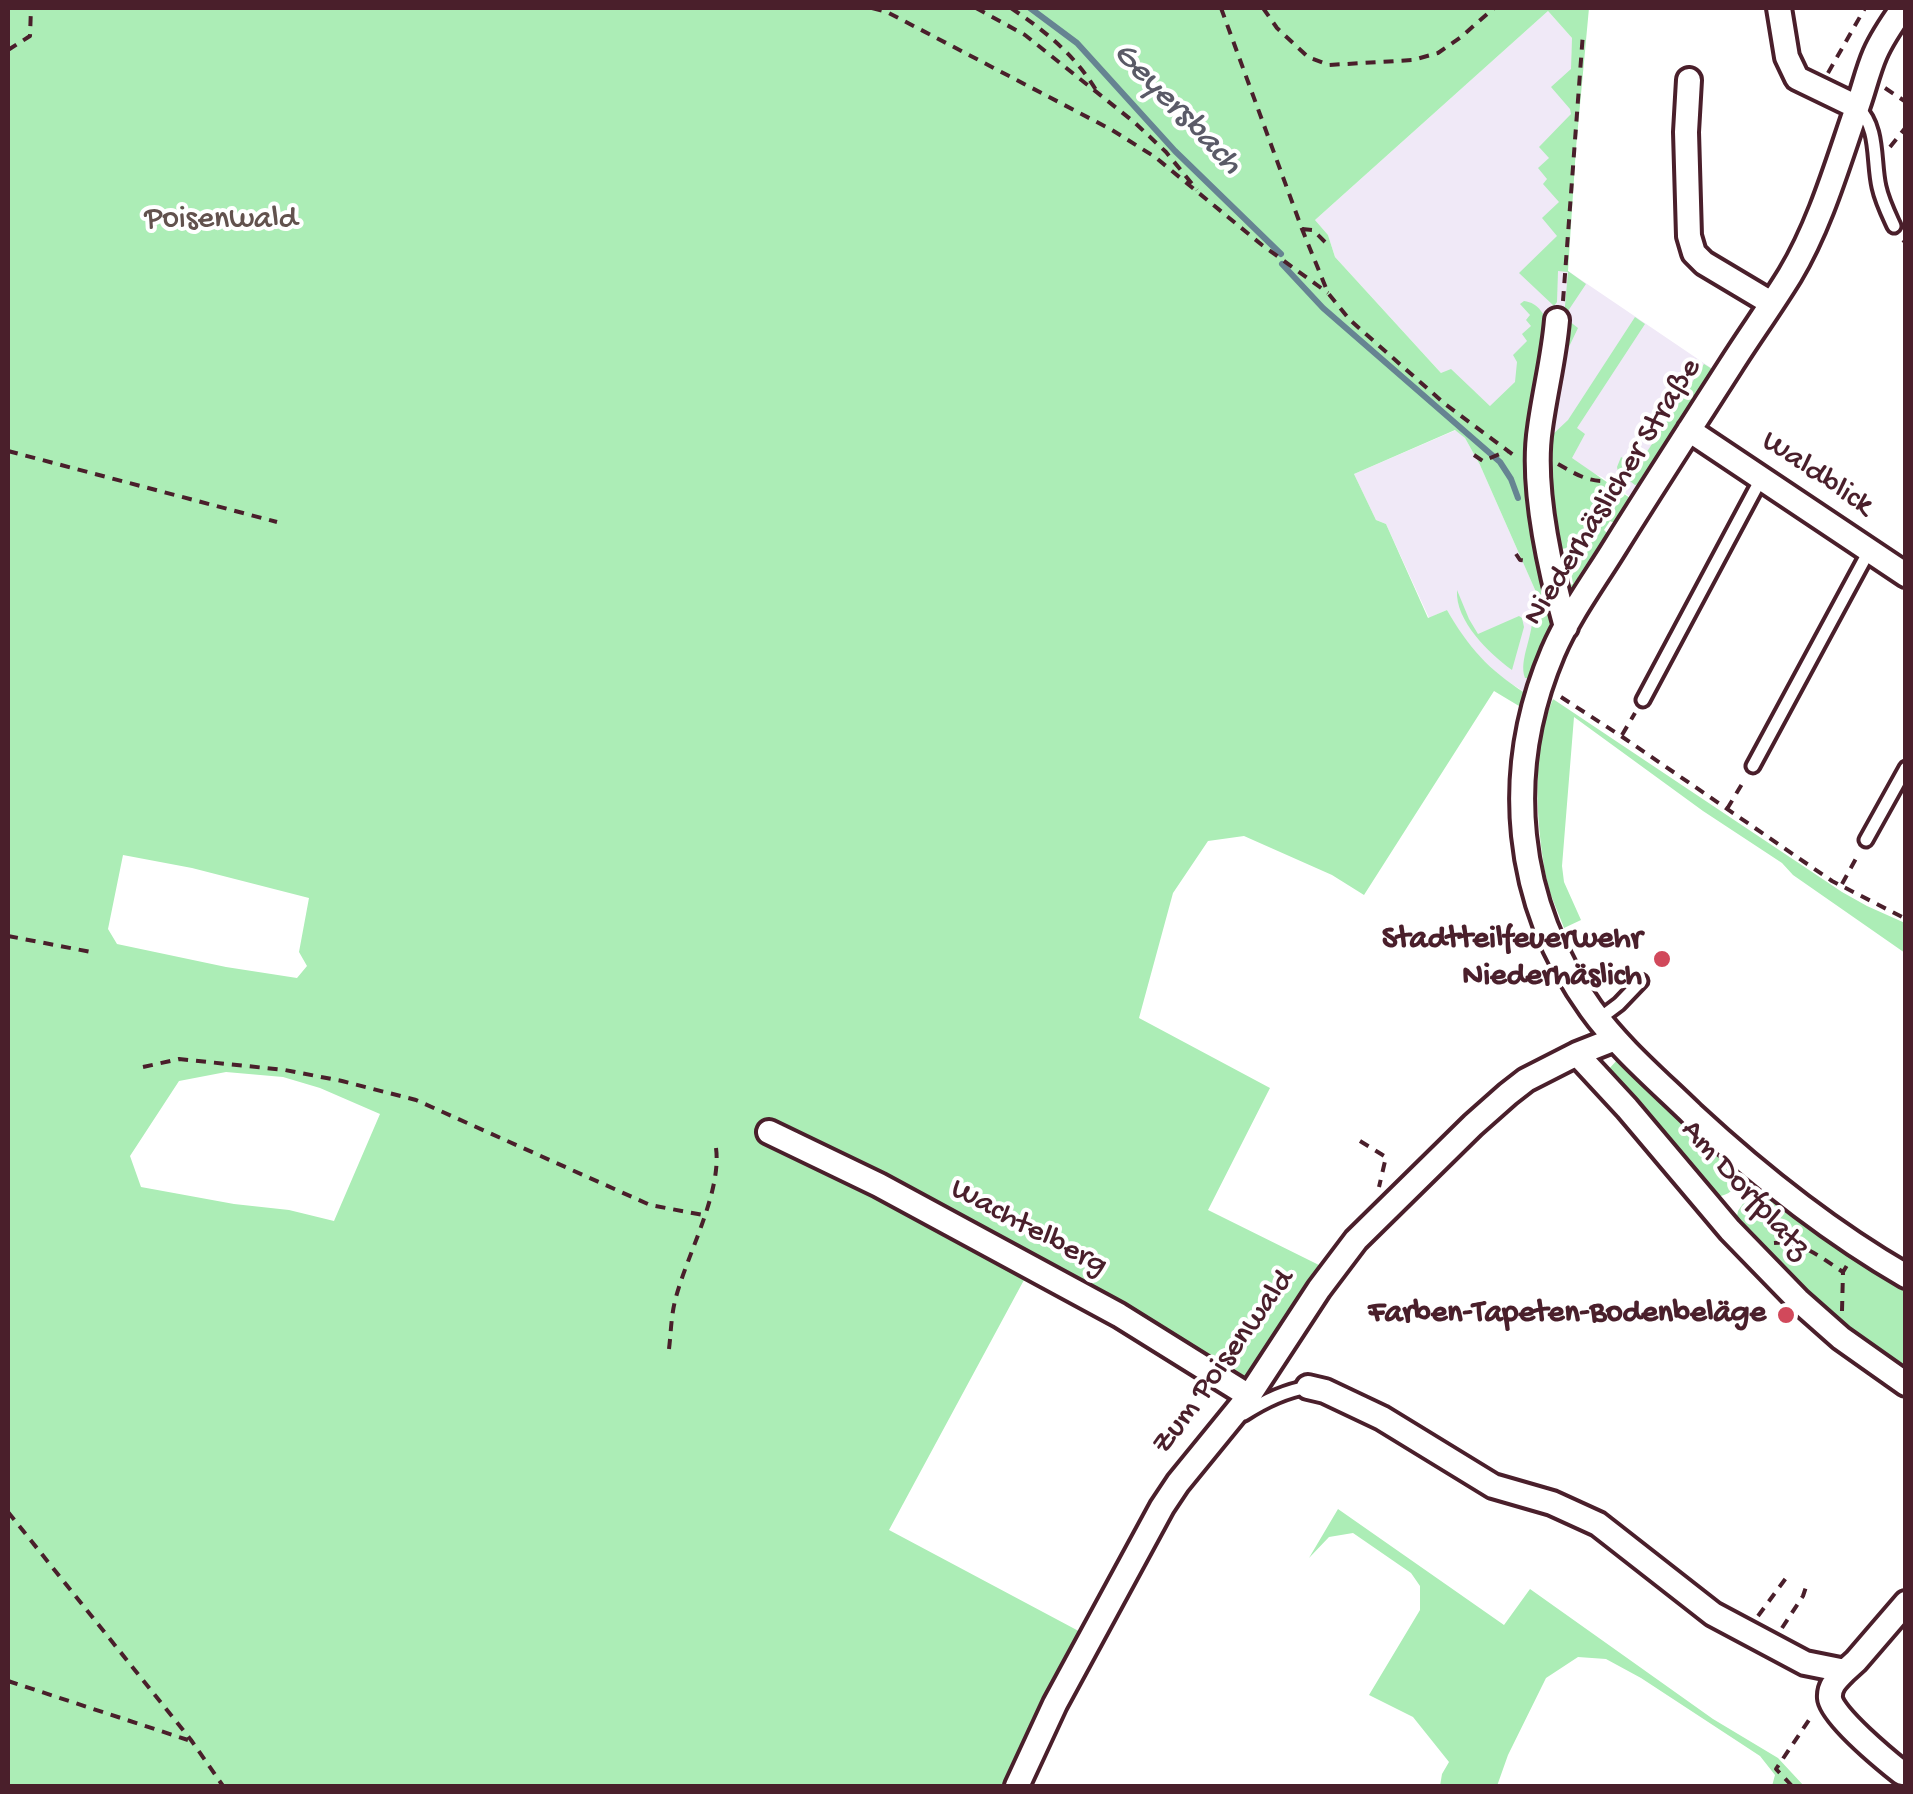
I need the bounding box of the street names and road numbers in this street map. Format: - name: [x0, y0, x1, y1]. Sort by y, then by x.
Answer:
- street label: Niederhäslicher Straße: [1516, 352, 1712, 634]
- street label: Waldblick: [1753, 424, 1879, 526]
- street label: Am Dorfplatz: [1671, 1113, 1817, 1269]
- street label: Wachtelberg: [943, 1172, 1113, 1286]
- street label: Zum Poisenwald: [1145, 1263, 1305, 1463]

